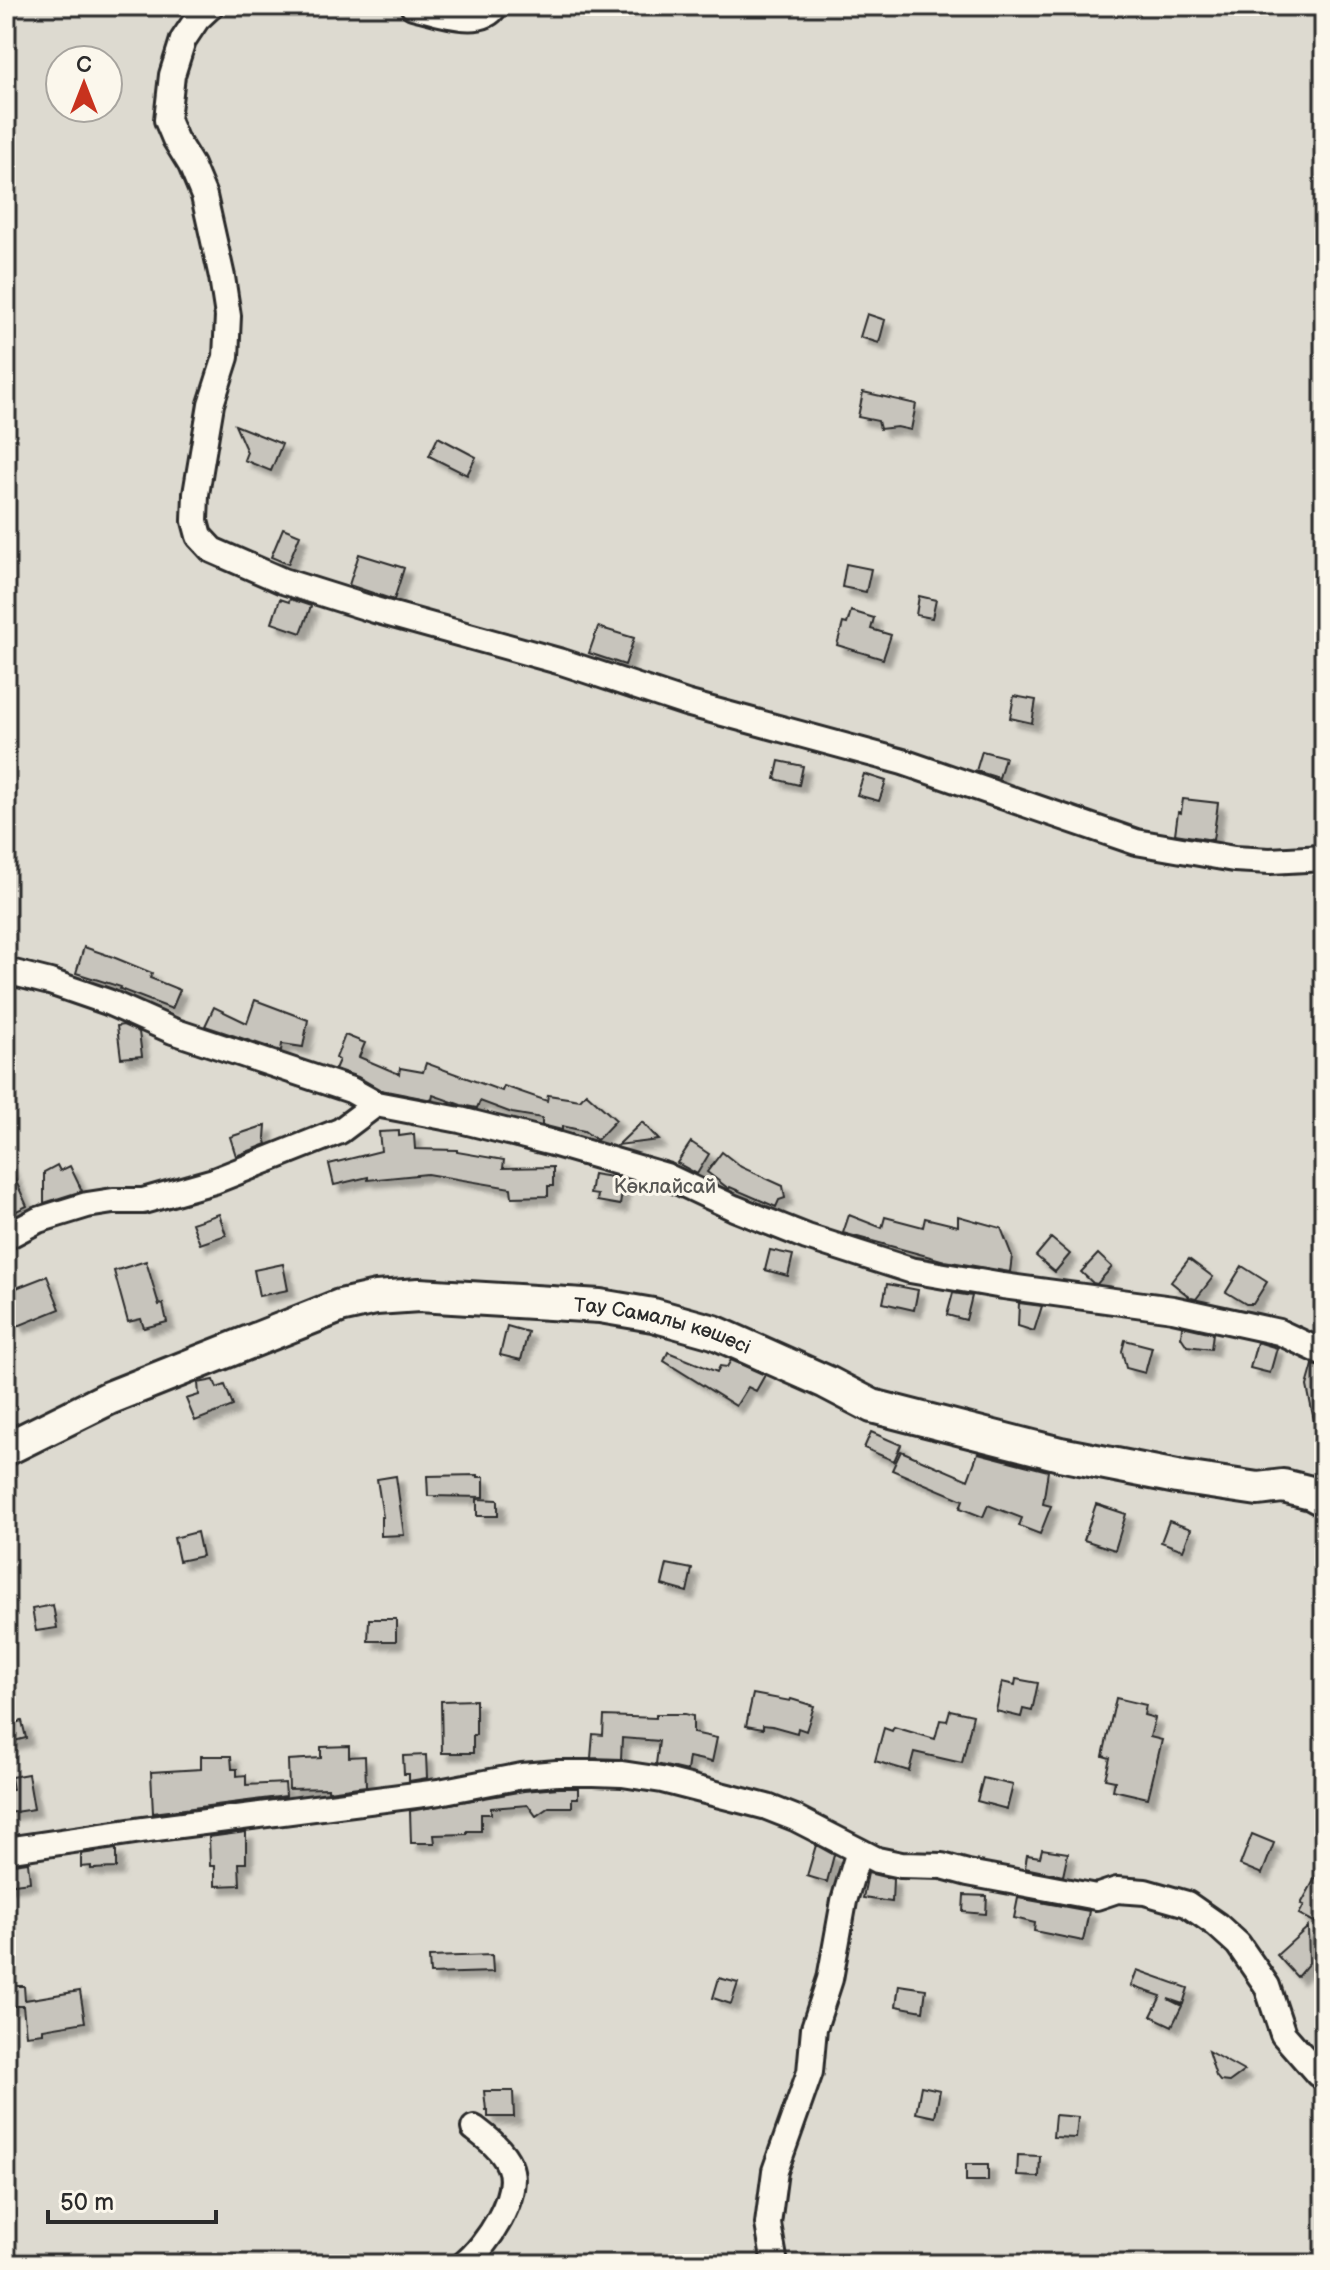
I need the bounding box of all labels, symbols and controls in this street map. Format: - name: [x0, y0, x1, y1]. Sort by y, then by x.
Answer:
- north arrow: [44, 44, 124, 124]
- text: С: [76, 52, 92, 79]
- park label: Көклайсай: [614, 1175, 716, 1199]
- street label: Тау Самалы көшесі: [573, 1293, 754, 1360]
- scale bar: [48, 2174, 216, 2224]
- text: 50 m: [60, 2188, 114, 2217]

